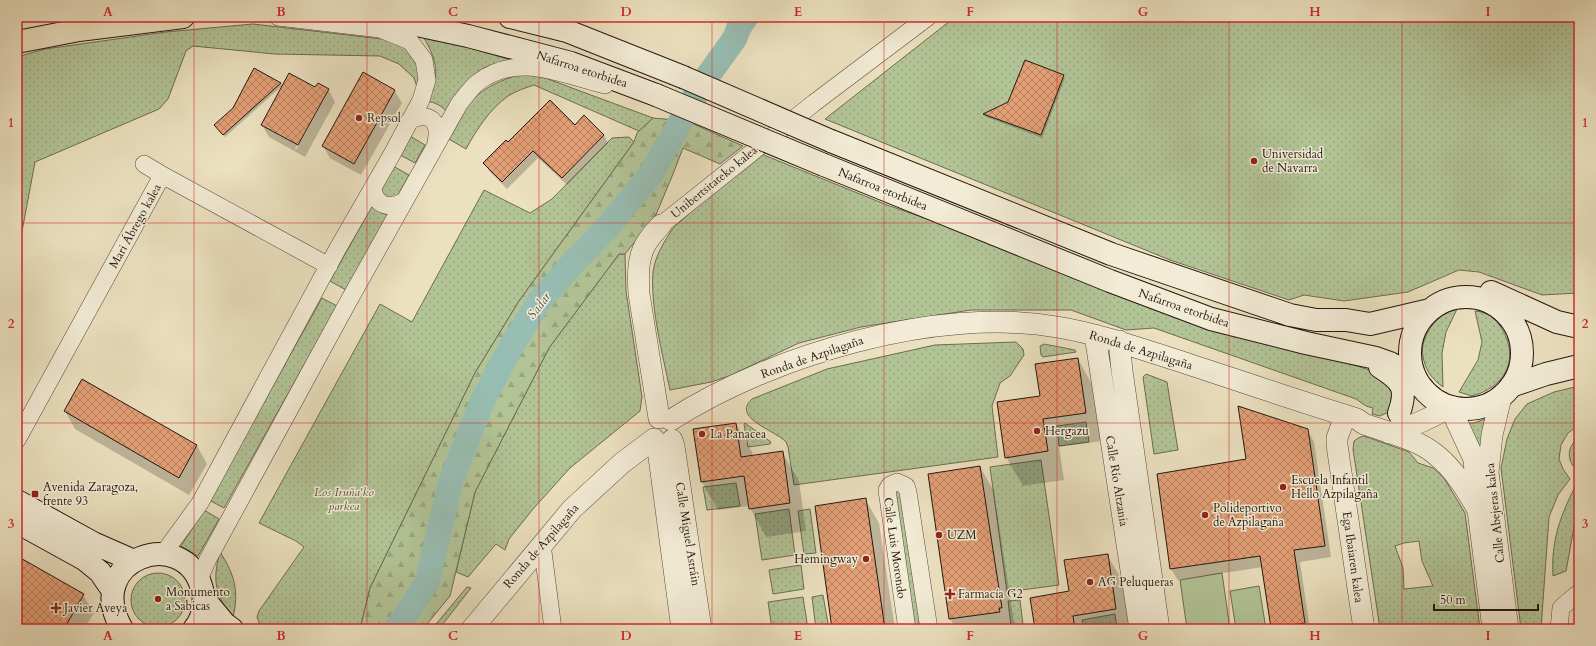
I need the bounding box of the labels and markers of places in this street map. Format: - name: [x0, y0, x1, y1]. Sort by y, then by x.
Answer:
- place label: Repsol: [367, 110, 401, 126]
- marker: Repsol: [354, 113, 364, 123]
- place label: Universidad de Navarra: [1262, 146, 1324, 176]
- marker: Universidad de Navarra: [1249, 156, 1259, 166]
- place label: Hergazu: [1045, 423, 1089, 439]
- place label: La Panacea: [710, 426, 767, 442]
- marker: Hergazu: [1032, 426, 1042, 436]
- marker: La Panacea: [697, 429, 707, 439]
- place label: Escuela Infantil Hello Azpilagaña: [1291, 472, 1379, 502]
- place label: Avenida Zaragoza, frente 93: [43, 479, 138, 509]
- marker: Escuela Infantil Hello Azpilagaña: [1278, 482, 1288, 492]
- marker: Avenida Zaragoza, frente 93: [30, 489, 40, 499]
- place label: Polideportivo de Azpilagaña: [1213, 500, 1285, 530]
- marker: Polideportivo de Azpilagaña: [1200, 510, 1210, 520]
- place label: UZM: [947, 527, 977, 543]
- marker: UZM: [934, 530, 944, 540]
- place label: Hemingway: [794, 551, 859, 567]
- marker: Hemingway: [861, 554, 871, 564]
- place label: AG Peluqueras: [1098, 574, 1173, 590]
- marker: AG Peluqueras: [1085, 577, 1095, 587]
- place label: Monumento a Sabicas: [166, 584, 230, 614]
- place label: Farmacía G2: [958, 586, 1023, 602]
- marker: Farmacía G2: [945, 589, 955, 599]
- marker: Monumento a Sabicas: [153, 594, 163, 604]
- place label: Javier Aveya: [62, 600, 128, 616]
- marker: Javier Aveya: [51, 603, 61, 613]

